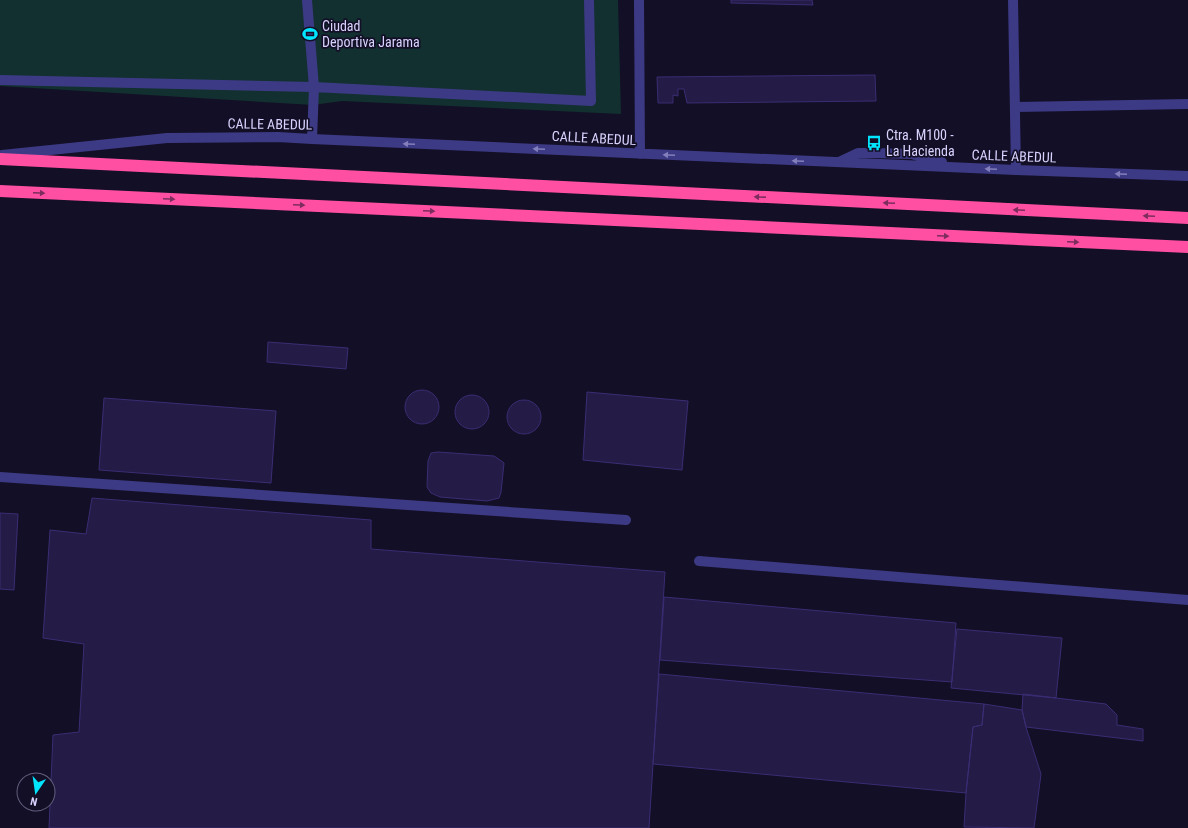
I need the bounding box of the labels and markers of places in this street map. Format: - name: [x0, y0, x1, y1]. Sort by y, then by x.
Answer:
- place label: Ciudad Deportiva Jarama: [322, 18, 420, 50]
- sports icon: Ciudad Deportiva Jarama: [301, 25, 319, 43]
- place label: Ctra. M100 - La Hacienda: [886, 127, 955, 159]
- bus stop icon: Ctra. M100 - La Hacienda: [865, 134, 883, 152]

